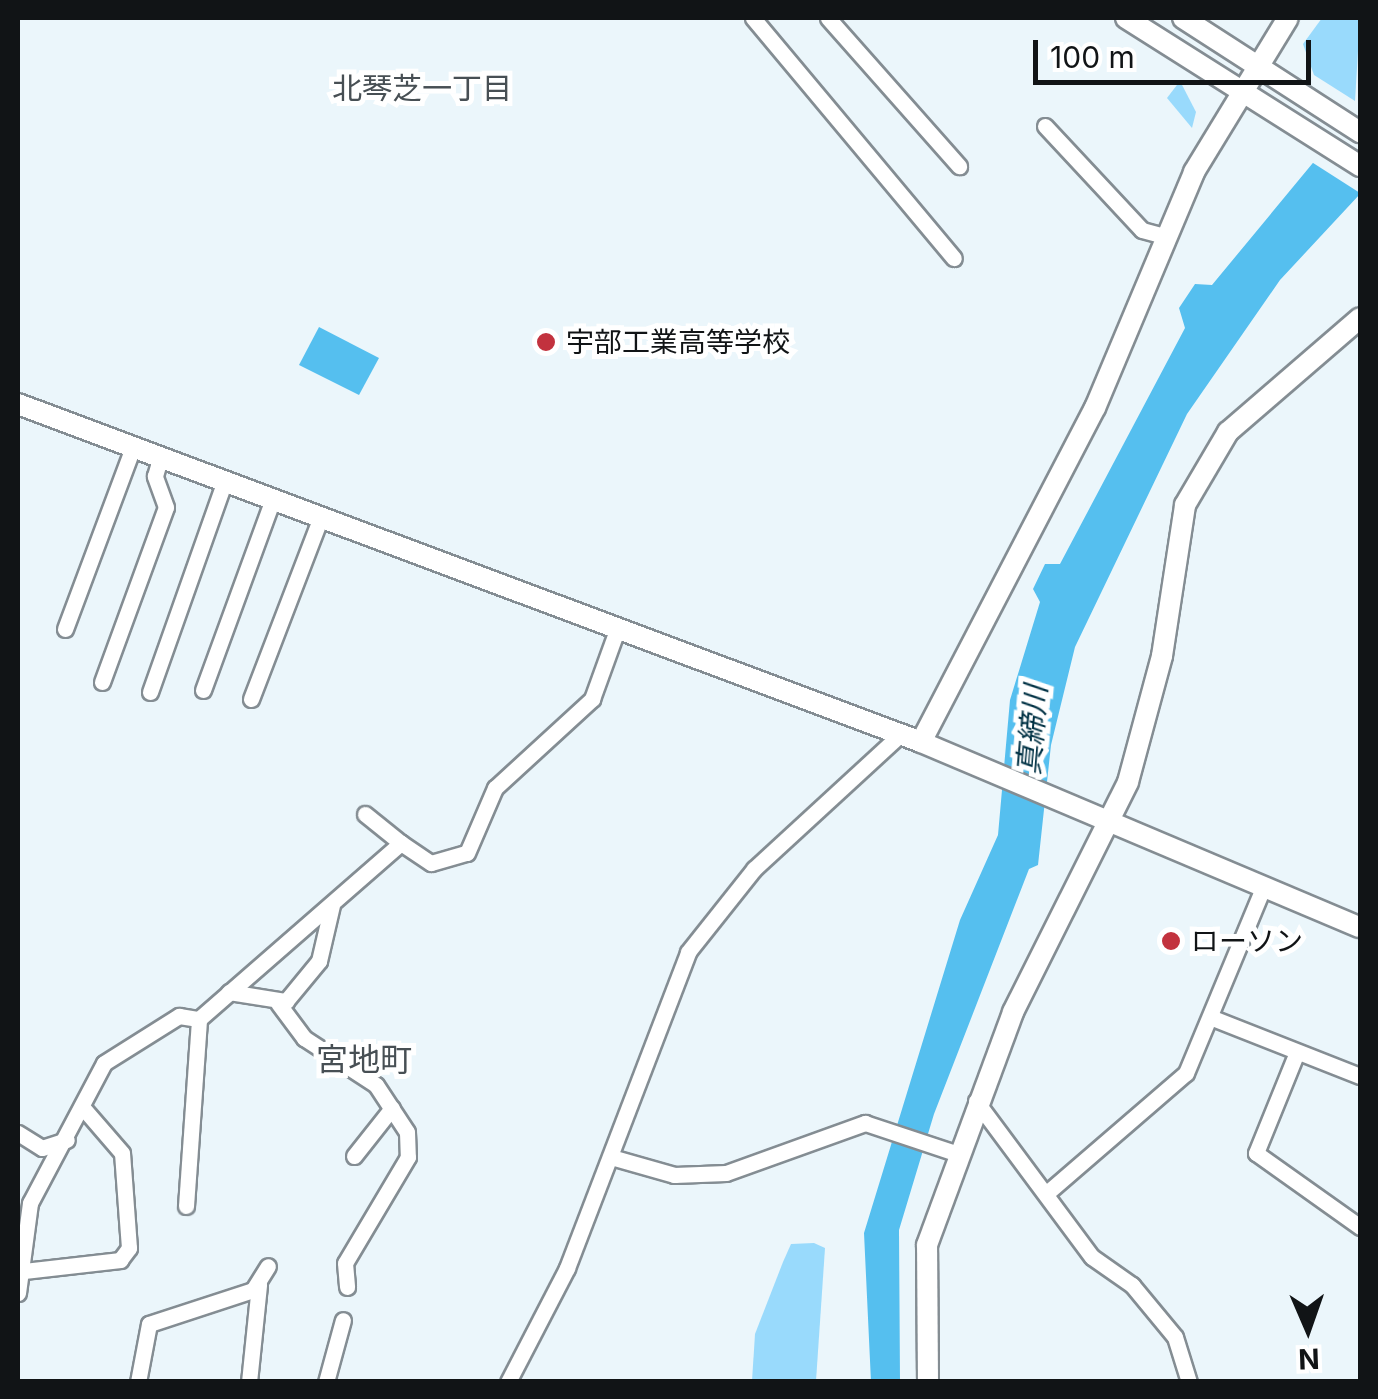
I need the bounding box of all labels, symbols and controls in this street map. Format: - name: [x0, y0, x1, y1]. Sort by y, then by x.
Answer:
- scale bar: [1038, 20, 1316, 82]
- text: 100 m: [1050, 39, 1135, 75]
- district label: 北琴芝一丁目: [332, 70, 512, 106]
- place label: 宇部工業高等学校: [566, 325, 790, 359]
- marker: 宇部工業高等学校: [535, 331, 557, 353]
- water label: 真締川: [1010, 684, 1054, 776]
- place label: ローソン: [1191, 924, 1303, 958]
- marker: ローソン: [1160, 930, 1182, 952]
- district label: 宮地町: [316, 1041, 412, 1079]
- north arrow: [1258, 1279, 1358, 1379]
- text: N: [1298, 1342, 1320, 1376]

